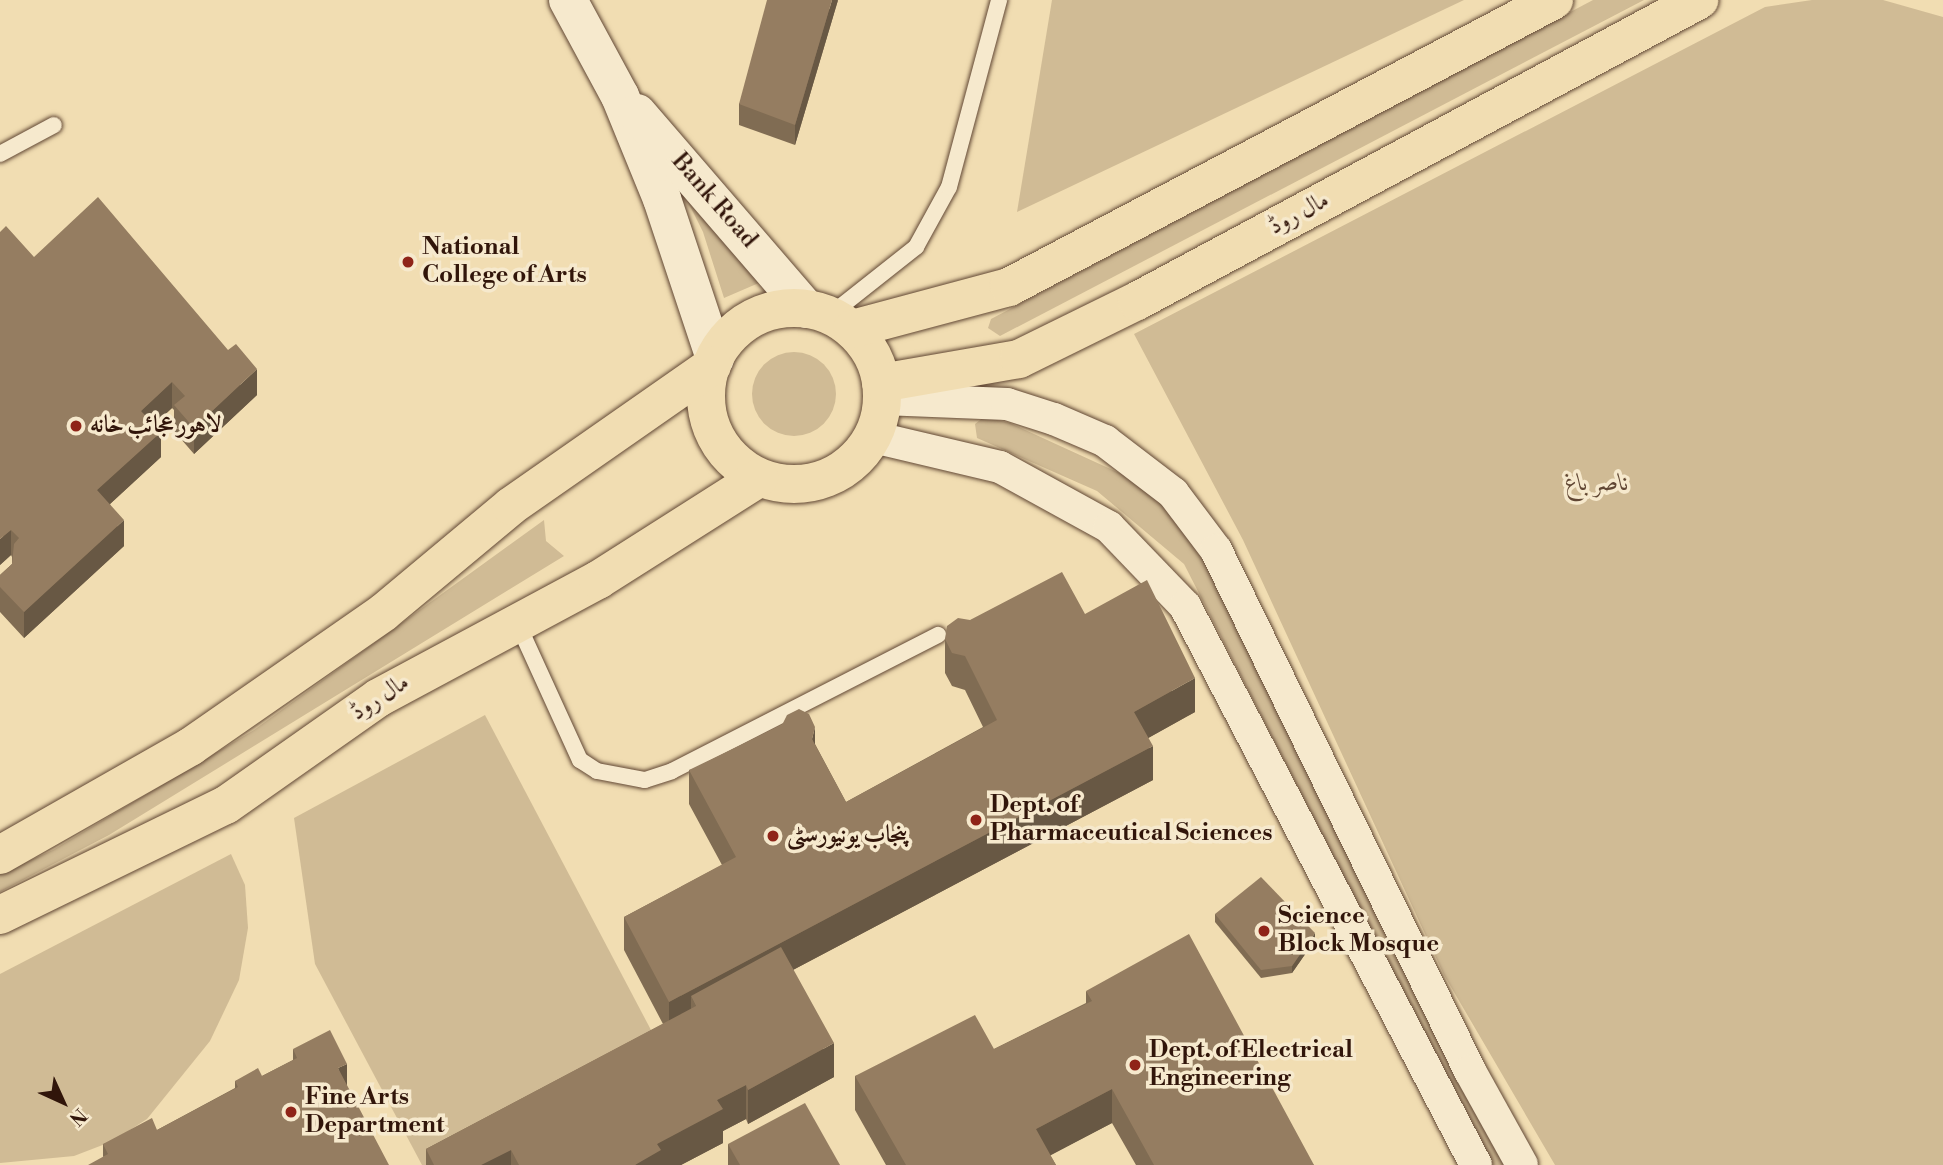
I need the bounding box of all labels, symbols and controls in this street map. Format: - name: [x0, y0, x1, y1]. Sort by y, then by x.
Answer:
- street label: Bank Road: [665, 148, 763, 254]
- street label: مال روڈ: [1264, 186, 1334, 242]
- place label: National College of Arts: [422, 234, 587, 290]
- marker: National College of Arts: [400, 254, 416, 270]
- place label: لاہور عجائب خانه: [90, 412, 221, 440]
- marker: لاہور عجائب خانه: [68, 418, 84, 434]
- park label: ناصر باغ: [1565, 470, 1629, 498]
- street label: مال روڈ: [345, 668, 415, 728]
- place label: Dept. of Pharmaceutical Sciences: [990, 792, 1273, 848]
- marker: Dept. of Pharmaceutical Sciences: [968, 812, 984, 828]
- place label: پنجاب یونیورسٹی: [787, 822, 907, 850]
- marker: پنجاب یونیورسٹی: [765, 828, 781, 844]
- place label: Science Block Mosque: [1278, 903, 1439, 959]
- marker: Science Block Mosque: [1256, 923, 1272, 939]
- place label: Dept. of Electrical Engineering: [1149, 1037, 1353, 1093]
- marker: Dept. of Electrical Engineering: [1127, 1057, 1143, 1073]
- north arrow: [28, 1067, 98, 1137]
- place label: Fine Arts Department: [305, 1084, 444, 1140]
- text: N: [64, 1103, 92, 1131]
- marker: Fine Arts Department: [283, 1104, 299, 1120]

